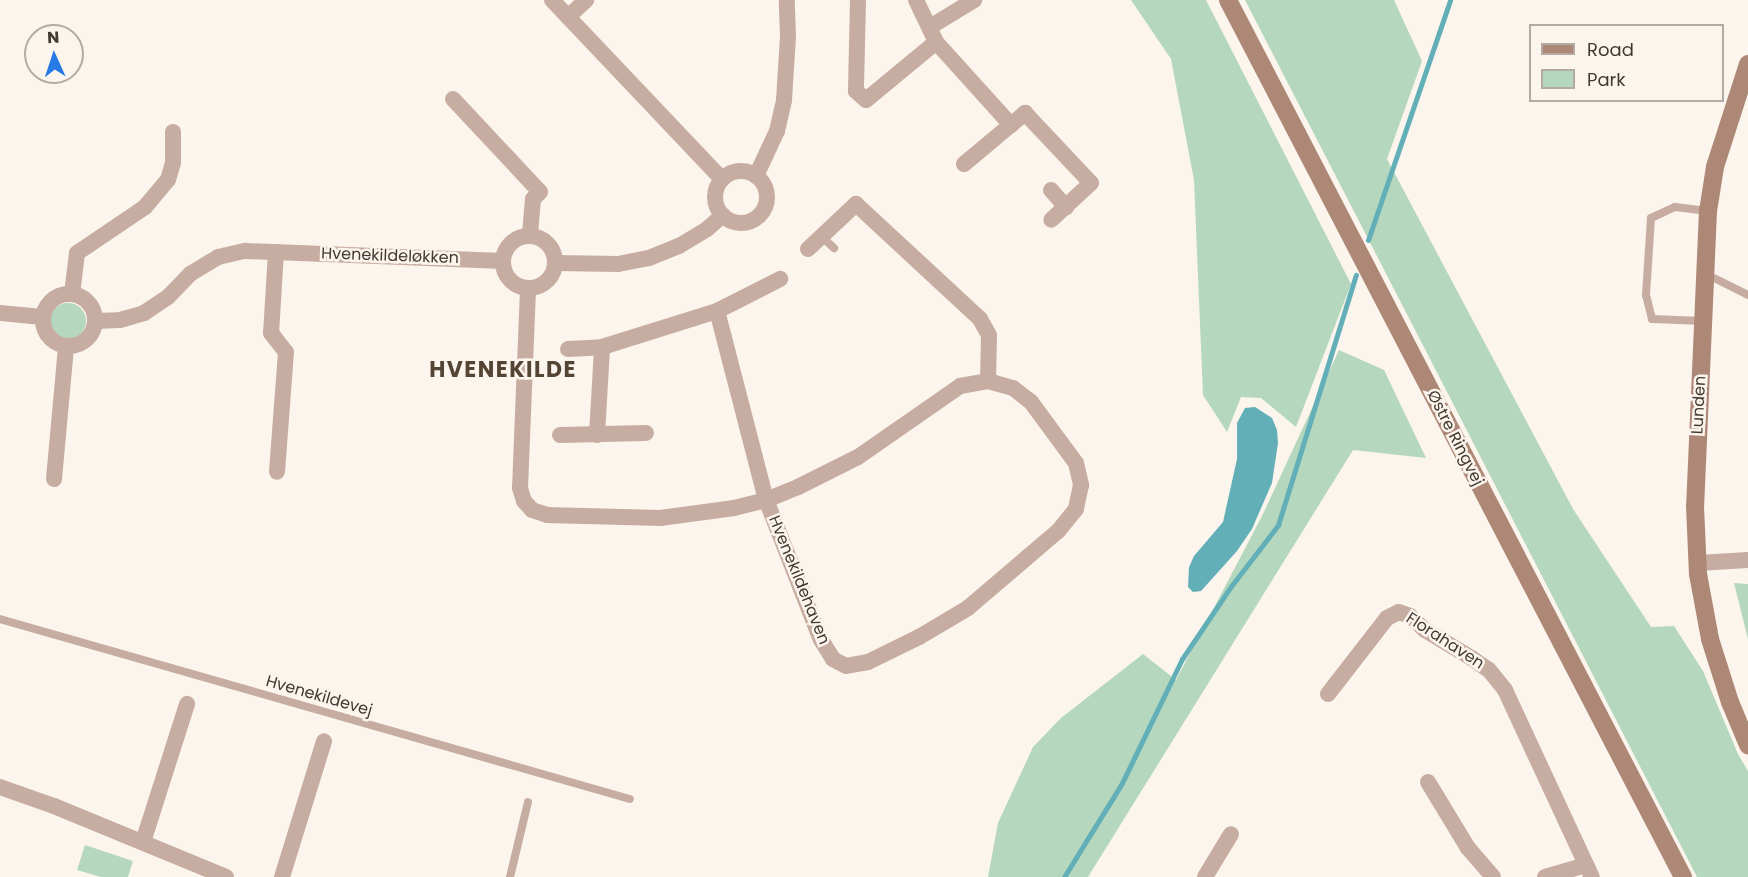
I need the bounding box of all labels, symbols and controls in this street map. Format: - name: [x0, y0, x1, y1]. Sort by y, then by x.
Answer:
- north arrow: [24, 24, 84, 84]
- legend: [1529, 24, 1724, 102]
- text: N: [47, 26, 60, 49]
- text: Road: [1587, 37, 1634, 62]
- text: Park: [1587, 67, 1626, 92]
- street label: Hvenekildeløkken: [321, 244, 459, 268]
- district label: HVENEKILDE: [429, 357, 577, 383]
- street label: Lunden: [1688, 375, 1710, 435]
- street label: Østre Ringvej: [1423, 387, 1487, 489]
- street label: Hvenekildehaven: [764, 513, 834, 647]
- street label: Florahaven: [1402, 609, 1488, 673]
- street label: Hvenekildevej: [264, 672, 374, 720]

